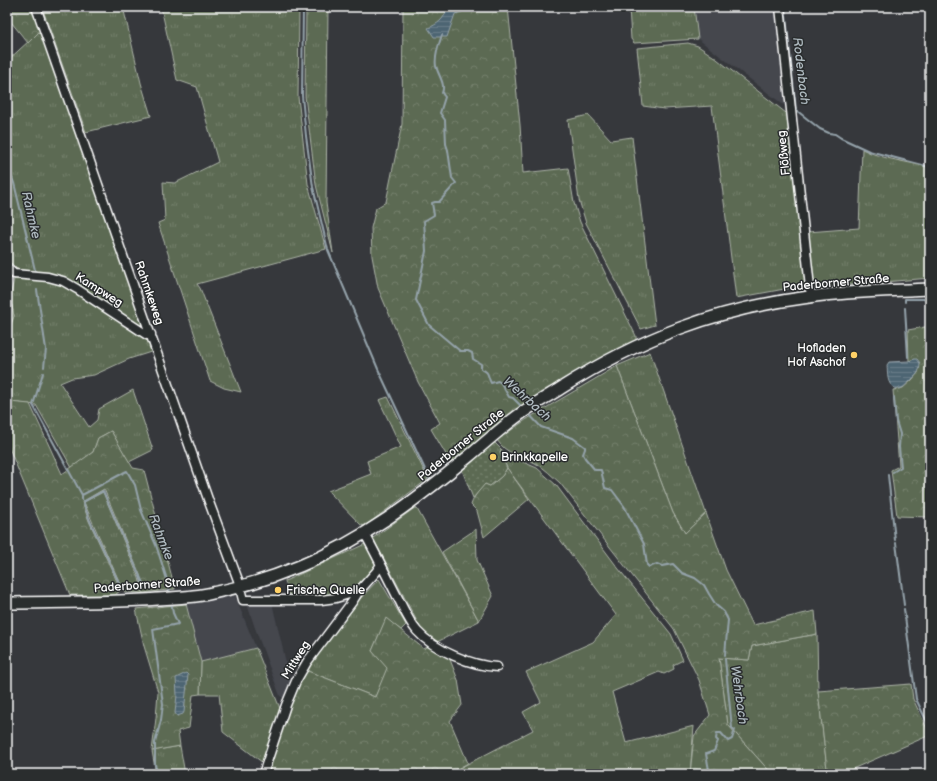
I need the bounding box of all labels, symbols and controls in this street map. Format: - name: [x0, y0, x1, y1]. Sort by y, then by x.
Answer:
- water label: Rodenbach: [789, 36, 813, 106]
- street label: Flößweg: [774, 130, 794, 176]
- water label: Rahmke: [18, 190, 44, 241]
- street label: Rahmkeweg: [131, 259, 167, 327]
- street label: Kampweg: [72, 270, 126, 310]
- street label: Paderborner Straße: [782, 271, 890, 295]
- place label: Hofladen Hof Aschof: [787, 341, 846, 370]
- marker: Hofladen Hof Aschof: [849, 350, 859, 360]
- water label: Wehrbach: [500, 373, 554, 425]
- street label: Paderborner Straße: [415, 406, 507, 484]
- place label: Brinkkapelle: [501, 450, 568, 465]
- marker: Brinkkapelle: [488, 452, 498, 462]
- water label: Rahmke: [145, 512, 177, 563]
- street label: Paderborner Straße: [93, 574, 201, 596]
- place label: Frische Quelle: [286, 583, 365, 598]
- marker: Frische Quelle: [273, 585, 283, 595]
- street label: Mittweg: [278, 638, 314, 682]
- water label: Wehrbach: [727, 665, 751, 725]

